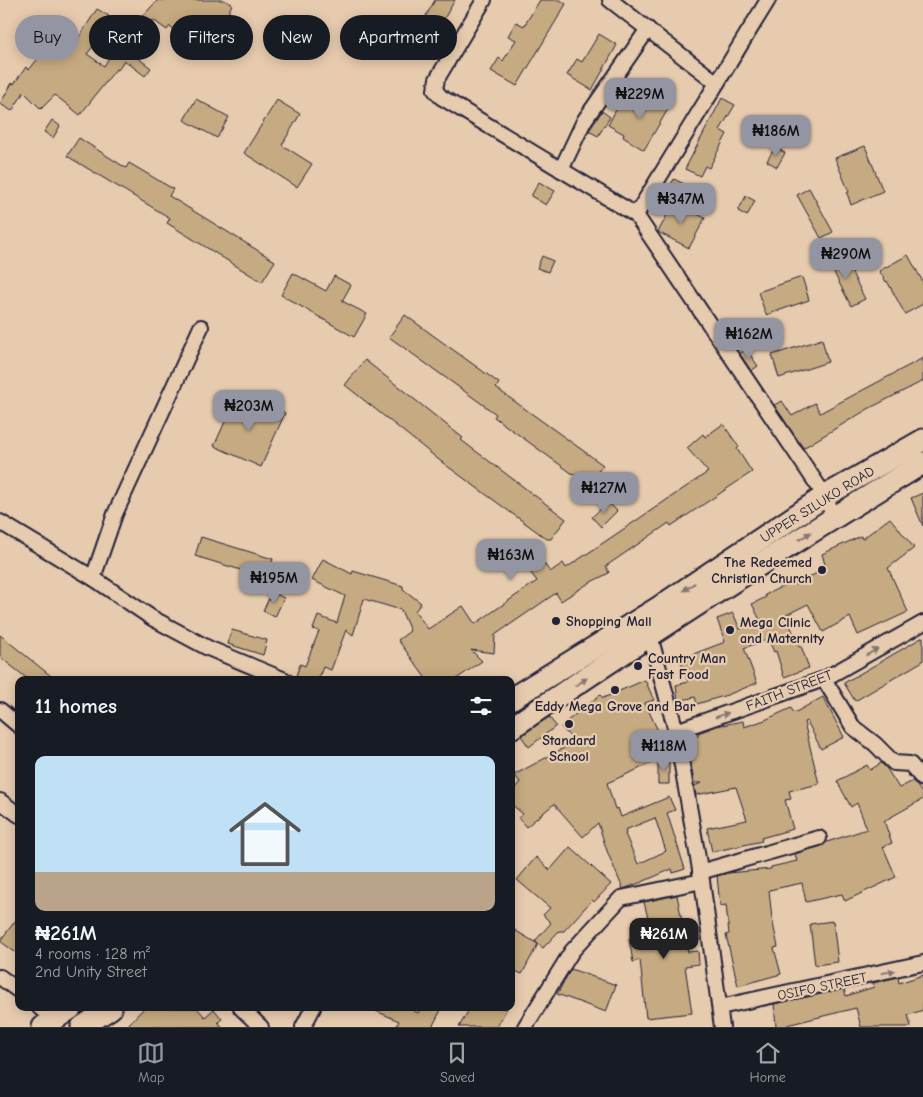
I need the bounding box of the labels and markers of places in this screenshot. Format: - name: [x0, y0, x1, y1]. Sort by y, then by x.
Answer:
- pin: ₦229M: [605, 78, 675, 120]
- pin: ₦186M: [741, 114, 811, 157]
- pin: ₦347M: [646, 182, 716, 225]
- pin: ₦290M: [811, 238, 881, 280]
- pin: ₦162M: [714, 318, 784, 360]
- pin: ₦203M: [214, 390, 284, 432]
- pin: ₦127M: [569, 472, 639, 514]
- pin: ₦163M: [476, 538, 546, 581]
- place label: The Redeemed Christian Church: [711, 554, 812, 587]
- pin: ₦195M: [239, 562, 309, 604]
- marker: The Redeemed Christian Church: [816, 564, 828, 576]
- place label: Shopping Mall: [566, 613, 652, 630]
- place label: Mega Clinic and Maternity: [740, 614, 825, 647]
- marker: Shopping Mall: [550, 615, 562, 627]
- marker: Mega Clinic and Maternity: [724, 624, 736, 636]
- place label: Country Man Fast Food: [648, 650, 726, 683]
- marker: Country Man Fast Food: [632, 660, 644, 672]
- marker: Eddy Mega Grove and Bar: [609, 684, 621, 696]
- place label: Eddy Mega Grove and Bar: [535, 698, 696, 715]
- marker: Standard School: [563, 718, 575, 730]
- pin: ₦118M: [629, 730, 699, 772]
- place label: Standard School: [542, 732, 596, 765]
- pin: ₦261M: [629, 918, 699, 960]

